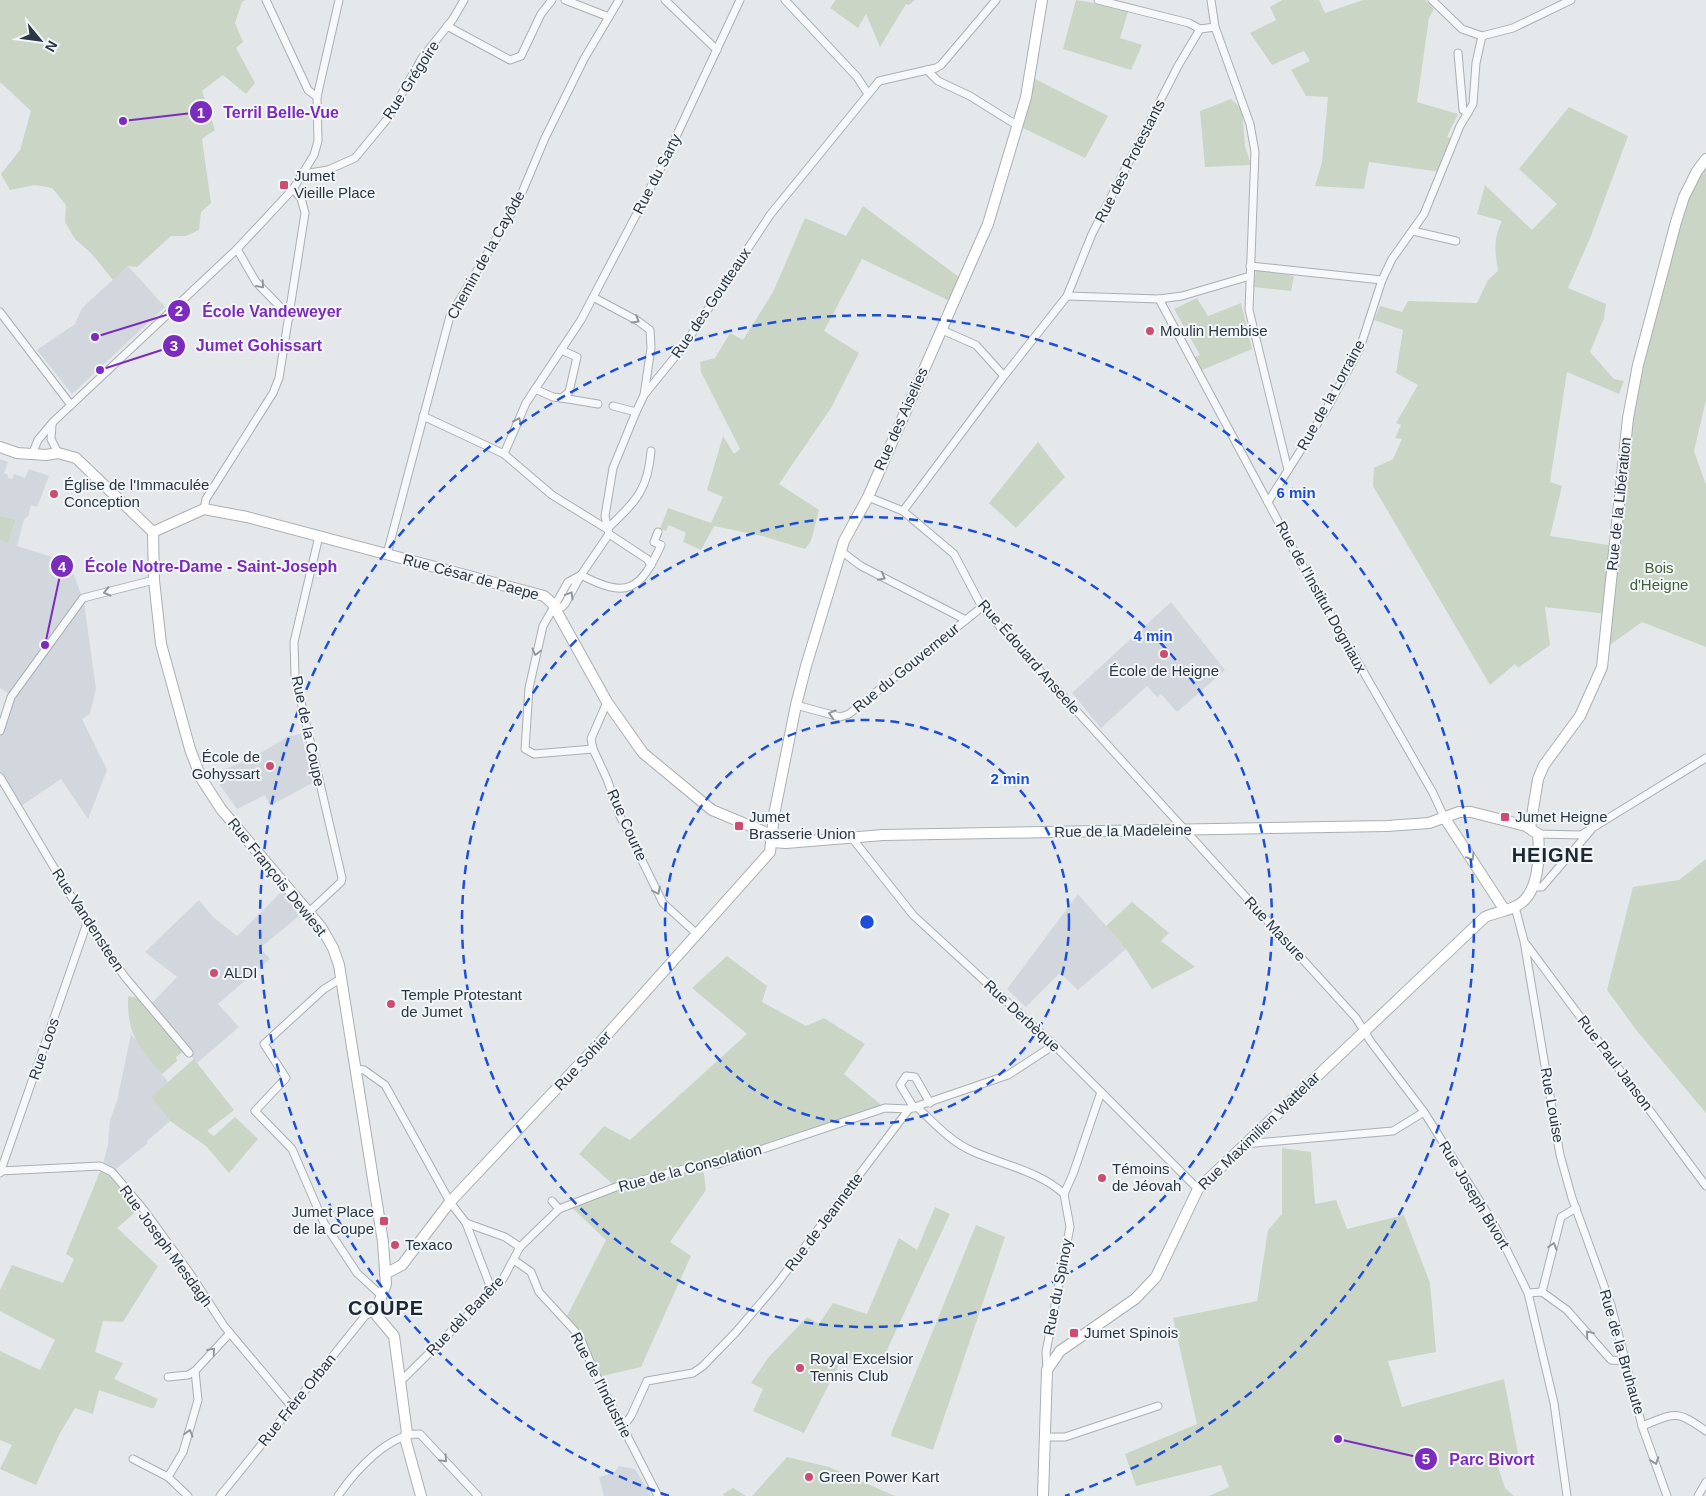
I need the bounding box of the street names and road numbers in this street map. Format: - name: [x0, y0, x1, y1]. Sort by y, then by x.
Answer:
- street label: Rue Grégoire: [379, 37, 442, 122]
- street label: Rue des Protestants: [1091, 96, 1168, 225]
- street label: Rue du Sarty: [629, 130, 684, 217]
- street label: Chemin de la Cayôde: [443, 188, 528, 322]
- street label: Rue des Goutteaux: [667, 244, 754, 361]
- street label: Rue de la Lorraine: [1293, 337, 1368, 453]
- street label: Rue des Aiselies: [870, 365, 931, 473]
- street label: Rue de la Libération: [1603, 436, 1634, 572]
- street label: Rue de l'Institut Dogniaux: [1273, 518, 1370, 676]
- street label: Rue César de Paepe: [401, 550, 541, 603]
- street label: Rue Édouard Anseele: [975, 596, 1084, 717]
- street label: Rue du Gouverneur: [849, 620, 962, 716]
- street label: Rue de la Coupe: [288, 674, 329, 788]
- street label: Rue Courte: [604, 786, 651, 863]
- street label: Rue François Dewiest: [225, 814, 331, 940]
- street label: Rue de la Madeleine: [1054, 821, 1192, 840]
- street label: Rue Vandensteen: [49, 865, 128, 974]
- street label: Rue Masure: [1241, 893, 1309, 964]
- street label: Rue Derbèque: [981, 976, 1064, 1055]
- street label: Rue Paul Janson: [1574, 1012, 1657, 1113]
- street label: Rue Loos: [25, 1016, 62, 1082]
- street label: Rue Sohier: [551, 1027, 614, 1094]
- street label: Rue Louise: [1538, 1066, 1567, 1144]
- street label: Rue Maximilien Wattelar: [1194, 1068, 1323, 1193]
- street label: Rue Joseph Bivort: [1436, 1138, 1514, 1252]
- street label: Rue de la Consolation: [616, 1140, 763, 1195]
- street label: Rue de Jeannette: [781, 1169, 866, 1274]
- street label: Rue Joseph Mesdagh: [117, 1182, 216, 1310]
- street label: Rue du Spinoy: [1040, 1236, 1075, 1337]
- street label: Rue dèl Banêre: [422, 1272, 507, 1359]
- street label: Rue de la Bruhaute: [1596, 1287, 1648, 1416]
- street label: Rue de l'Industrie: [567, 1329, 635, 1440]
- street label: Rue Frère Orban: [254, 1350, 339, 1449]

